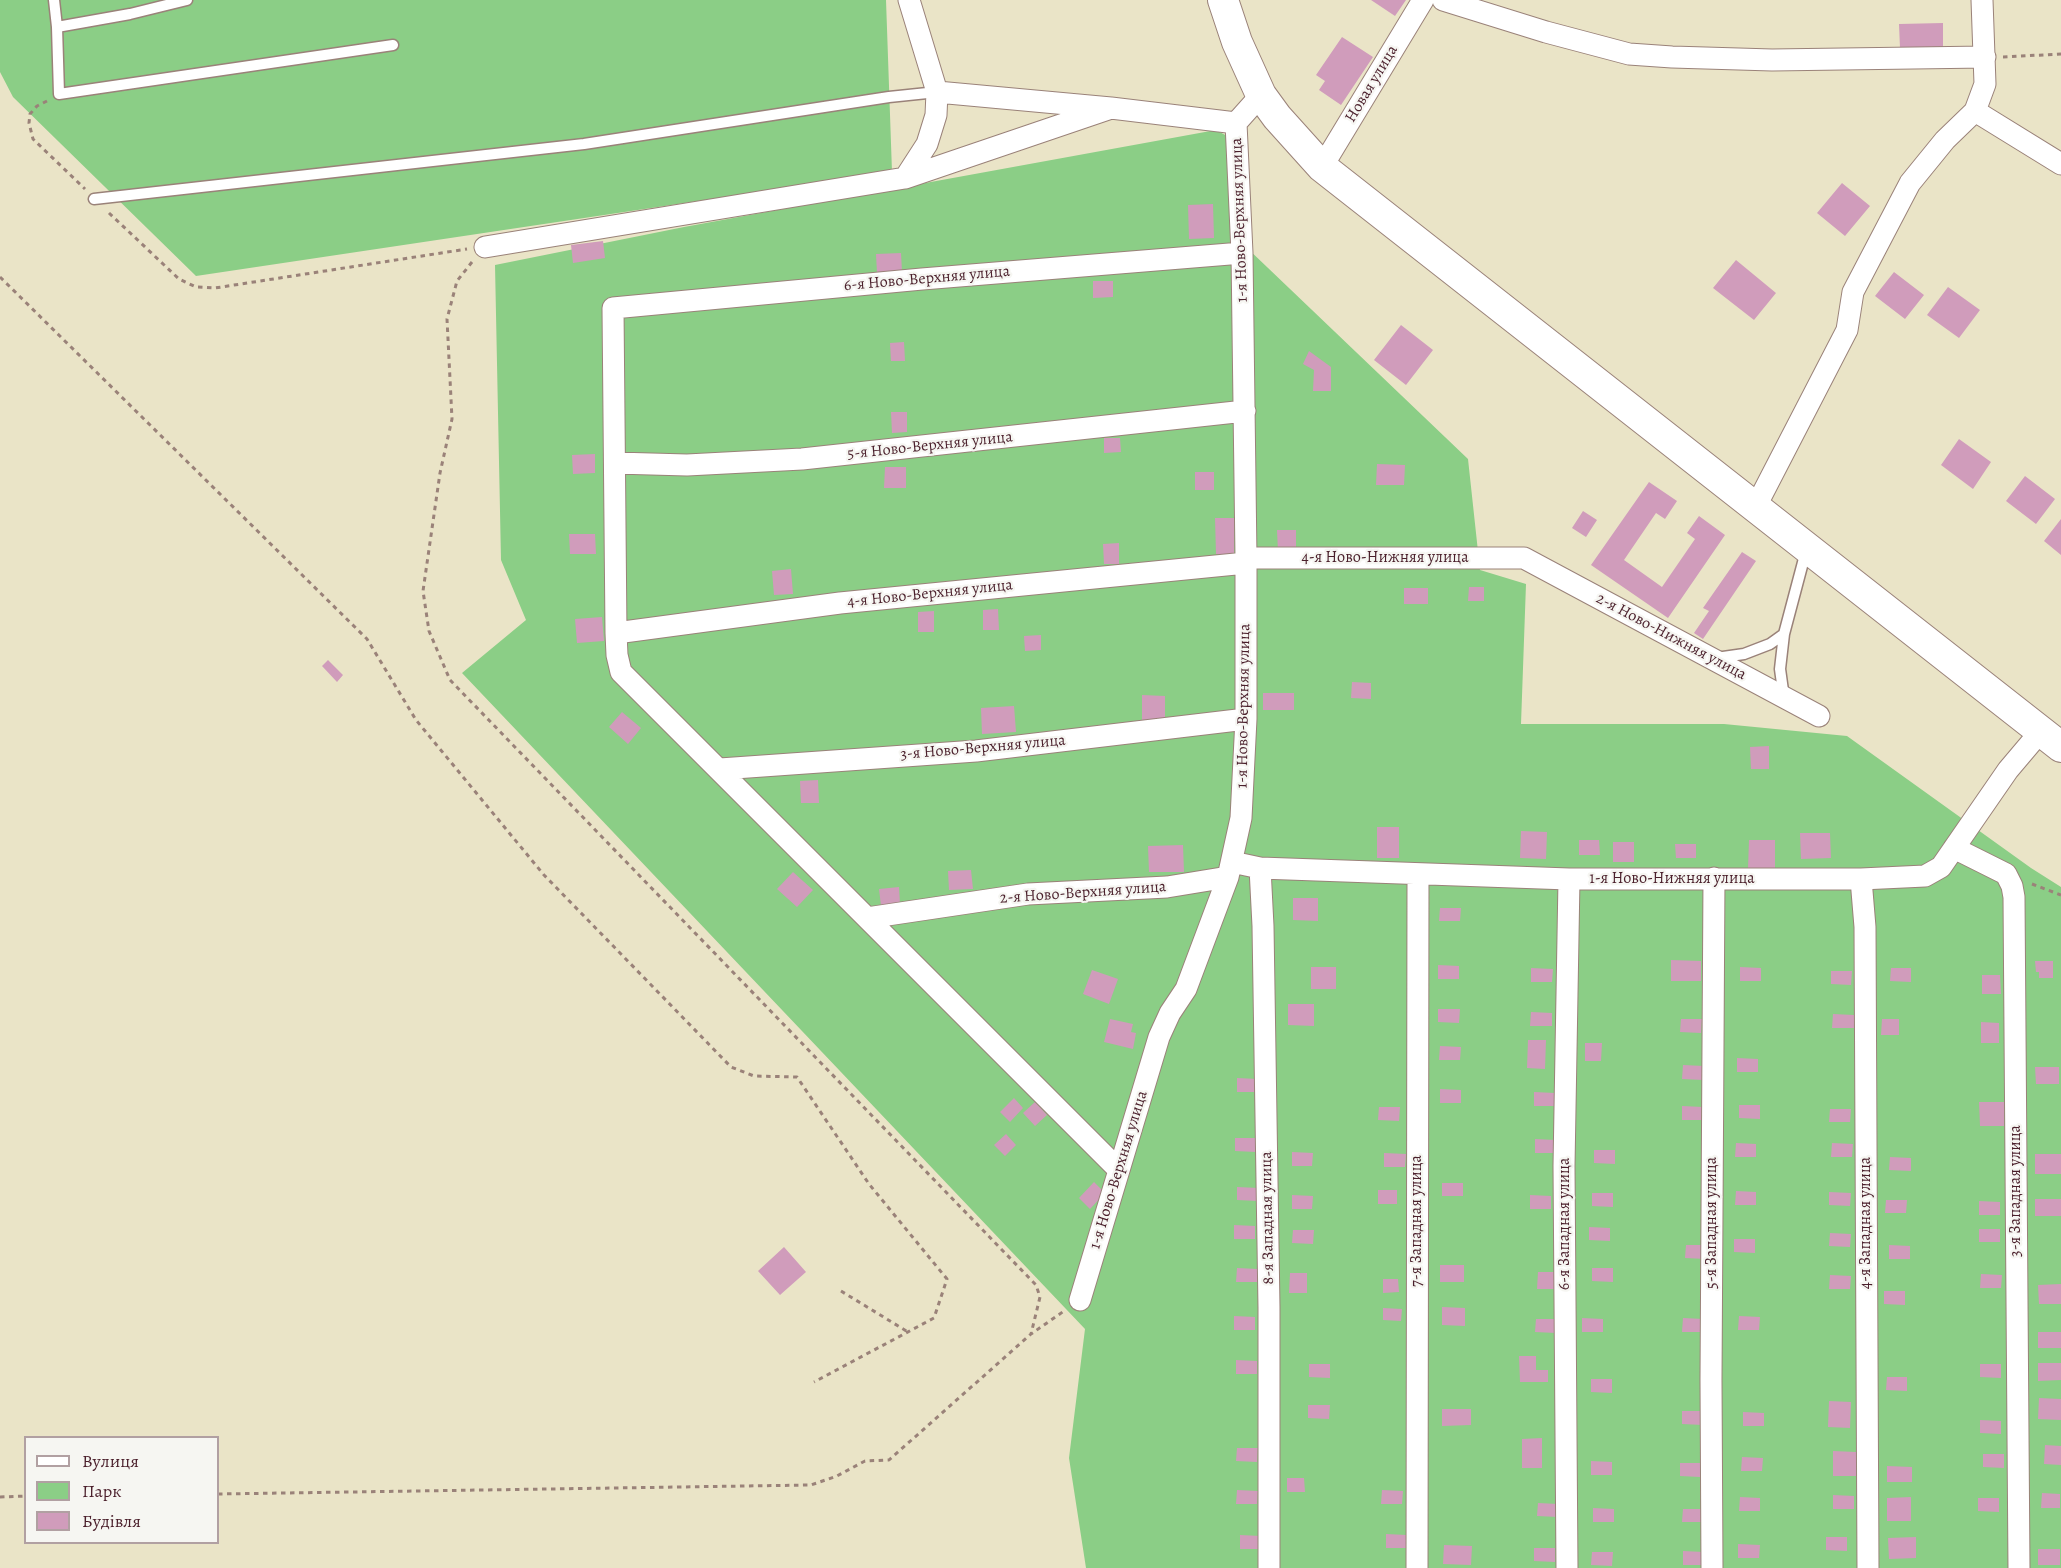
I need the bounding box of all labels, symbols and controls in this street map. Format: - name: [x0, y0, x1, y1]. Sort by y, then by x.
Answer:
- street label: Новая улица: [1341, 42, 1403, 126]
- street label: 1-я Ново-Верхняя улица: [1228, 137, 1252, 303]
- street label: 6-я Ново-Верхняя улица: [843, 262, 1011, 296]
- street label: 5-я Ново-Верхняя улица: [846, 428, 1014, 464]
- street label: 4-я Ново-Нижняя улица: [1301, 548, 1469, 568]
- street label: 4-я Ново-Верхняя улица: [846, 576, 1014, 612]
- street label: 2-я Ново-Нижняя улица: [1593, 589, 1749, 685]
- street label: 1-я Ново-Верхняя улица: [1233, 624, 1255, 788]
- street label: 3-я Ново-Верхняя улица: [900, 731, 1066, 765]
- street label: 1-я Ново-Нижняя улица: [1589, 869, 1755, 889]
- street label: 2-я Ново-Верхняя улица: [999, 878, 1167, 908]
- street label: 1-я Ново-Верхняя улица: [1086, 1088, 1152, 1252]
- street label: 3-я Западная улица: [2006, 1125, 2026, 1257]
- street label: 8-я Западная улица: [1257, 1151, 1279, 1285]
- street label: 7-я Западная улица: [1407, 1155, 1427, 1287]
- street label: 5-я Западная улица: [1702, 1157, 1722, 1289]
- street label: 4-я Западная улица: [1856, 1157, 1876, 1289]
- street label: 6-я Западная улица: [1555, 1158, 1575, 1290]
- legend: [24, 1436, 219, 1544]
- text: Вулиця: [82, 1449, 139, 1473]
- text: Парк: [82, 1479, 122, 1503]
- text: Будівля: [82, 1509, 141, 1533]

